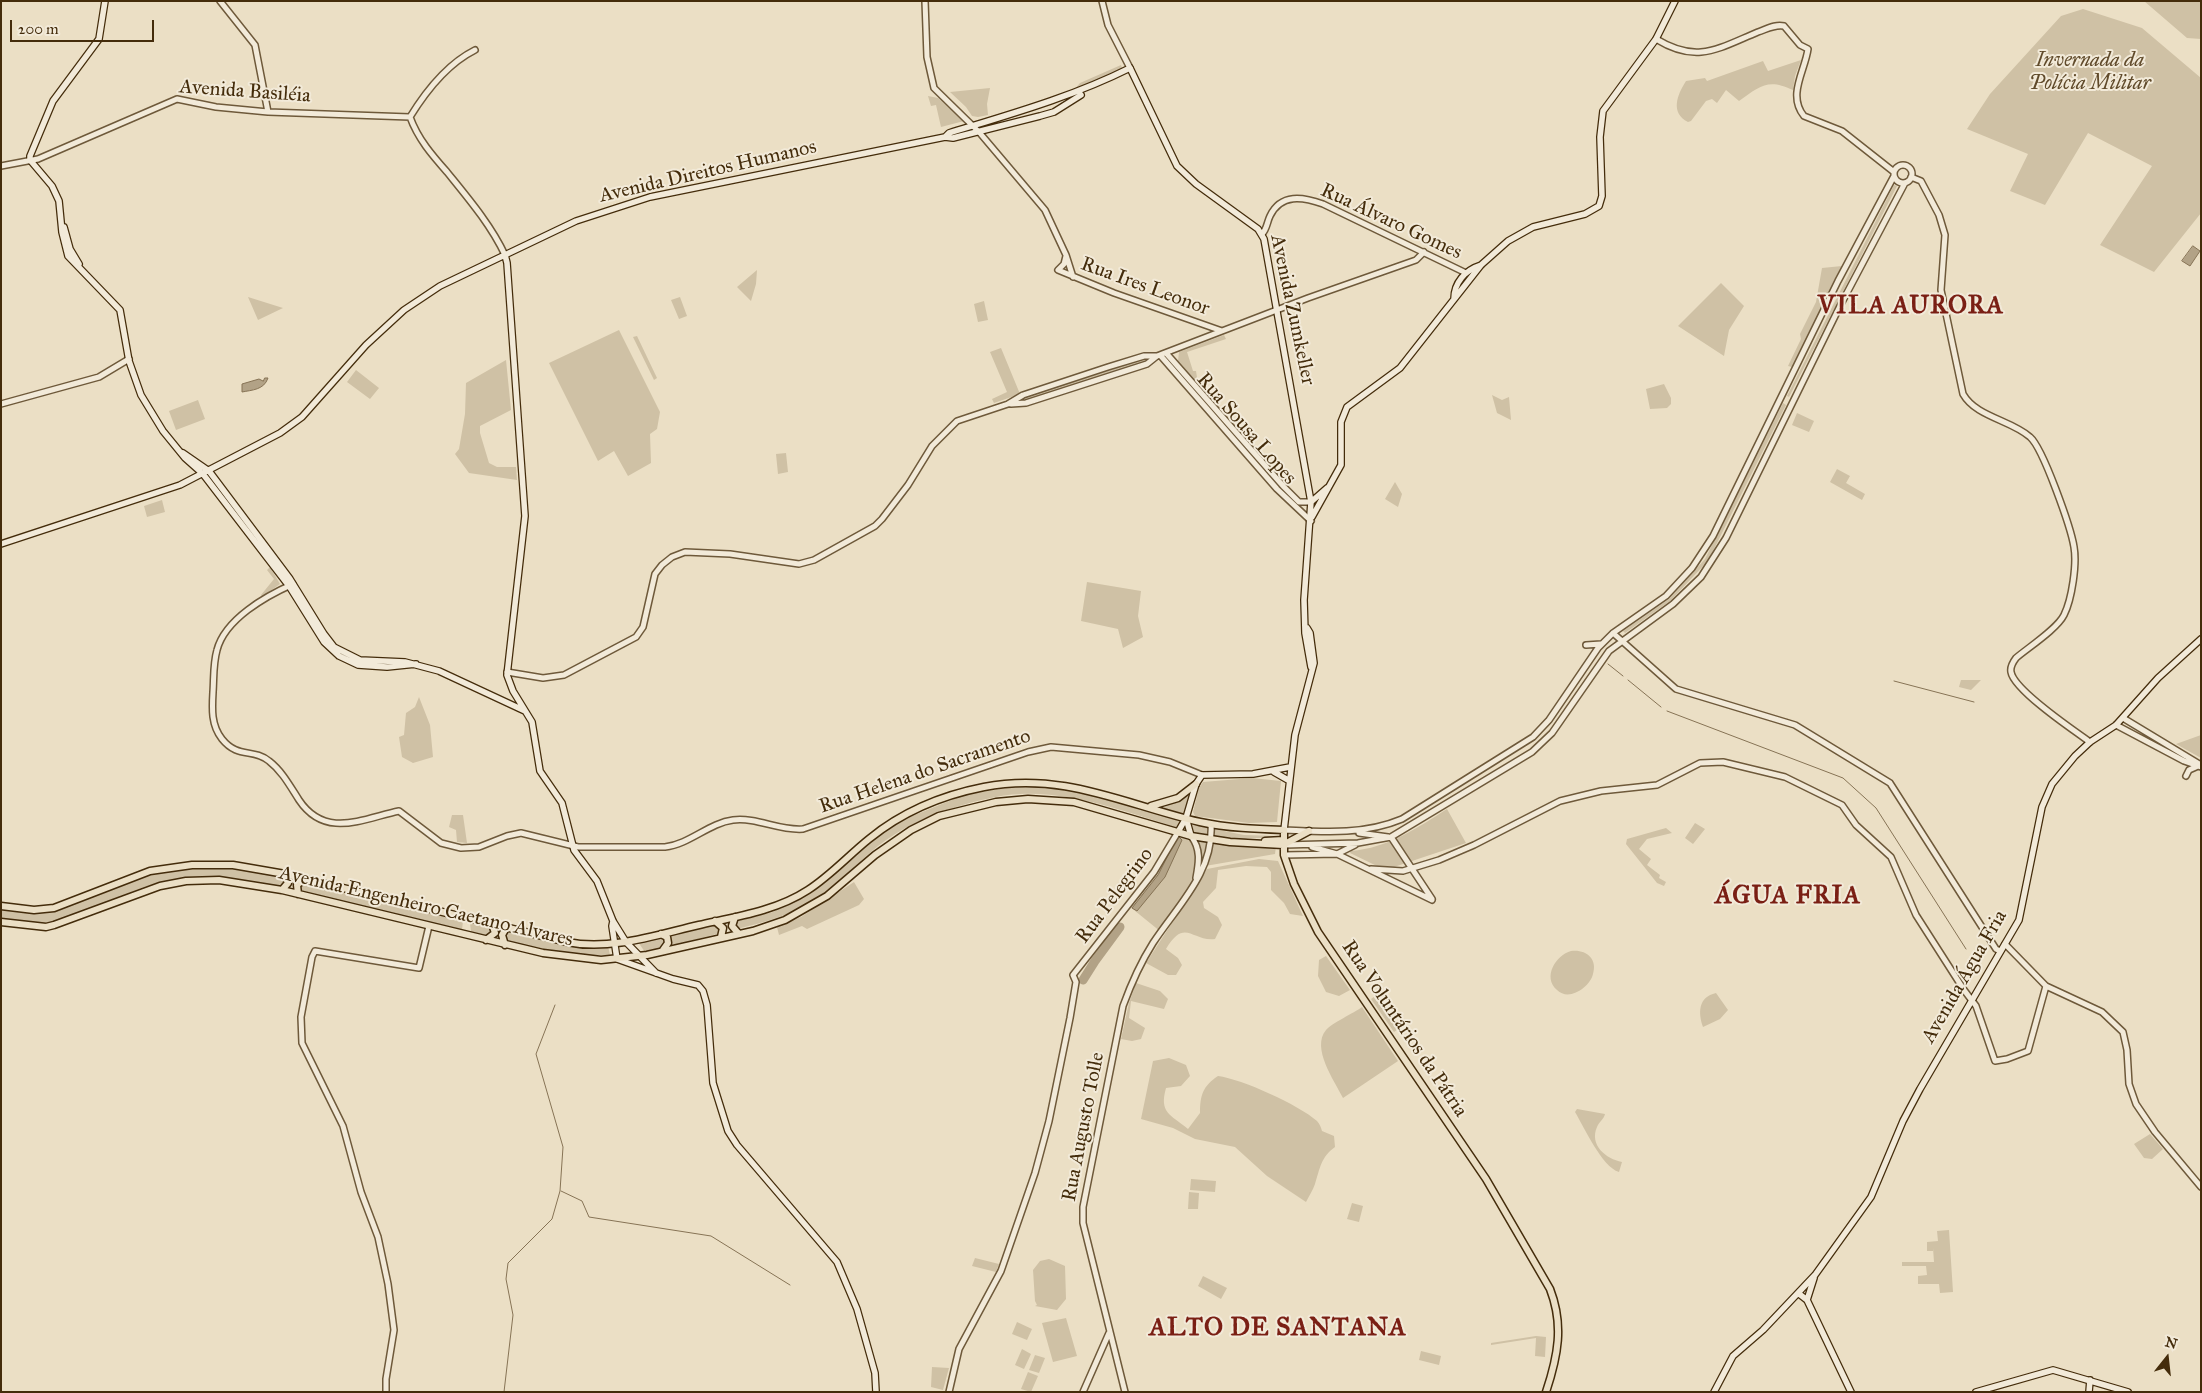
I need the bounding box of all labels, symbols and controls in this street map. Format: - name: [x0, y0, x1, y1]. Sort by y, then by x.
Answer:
- scale bar: [12, 10, 156, 42]
- text: 200 m: [18, 20, 59, 38]
- park label: Invernada da Polícia Militar: [2029, 49, 2151, 96]
- street label: Avenida Basiléia: [179, 75, 311, 109]
- street label: Avenida Direitos Humanos: [597, 135, 819, 209]
- street label: Rua Álvaro Gomes: [1317, 179, 1465, 265]
- street label: Avenida Zumkeller: [1264, 233, 1320, 387]
- street label: Rua Ires Leonor: [1077, 253, 1213, 321]
- district label: VILA AURORA: [1816, 292, 2006, 322]
- street label: Rua Sousa Lopes: [1191, 368, 1301, 490]
- street label: Rua Helena do Sacramento: [816, 725, 1034, 819]
- street label: Rua Pelegrino: [1071, 843, 1159, 949]
- street label: Avenida Engenheiro Caetano Alvares: [277, 861, 575, 953]
- district label: ÁGUA FRIA: [1714, 882, 1862, 912]
- street label: Avenida Água Fria: [1917, 906, 2013, 1048]
- street label: Rua Voluntários da Pátria: [1336, 936, 1472, 1122]
- street label: Rua Augusto Tolle: [1058, 1050, 1110, 1204]
- district label: ALTO DE SANTANA: [1147, 1314, 1409, 1344]
- north arrow: [2142, 1333, 2192, 1383]
- text: N: [2163, 1333, 2179, 1353]

